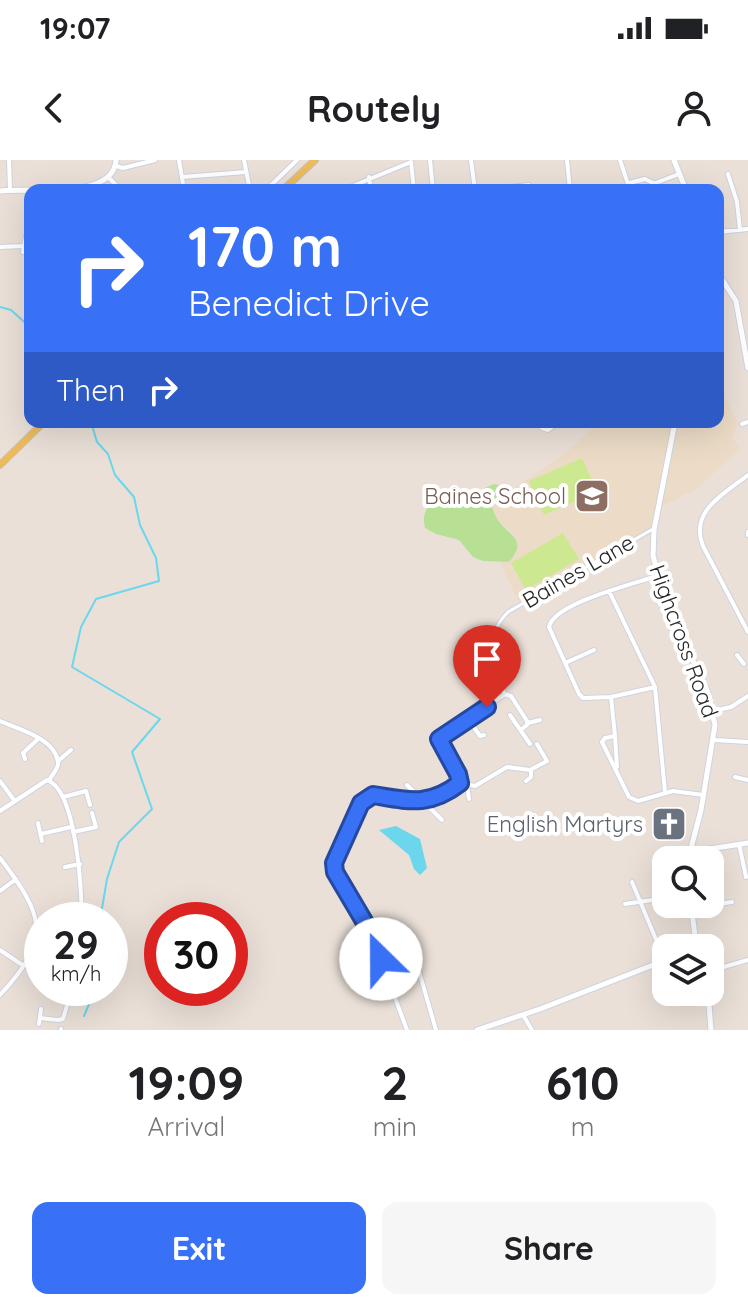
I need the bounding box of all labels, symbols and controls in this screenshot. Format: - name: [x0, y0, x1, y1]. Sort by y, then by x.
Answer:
- text: 19:07: [40, 9, 111, 47]
- icon: back: [32, 86, 76, 130]
- text: Routely: [307, 86, 441, 131]
- icon: person: [672, 86, 716, 130]
- text: 170 m: [188, 211, 342, 281]
- icon: right: [56, 216, 160, 320]
- text: Benedict Drive: [188, 280, 430, 325]
- icon: right: [141, 368, 185, 412]
- text: Then: [56, 371, 125, 409]
- school or university icon: Baines School: [573, 477, 611, 515]
- place label: Baines School: [424, 482, 566, 510]
- street label: Baines Lane: [517, 528, 639, 614]
- street label: Highcross Road: [643, 561, 725, 721]
- pin: [453, 625, 521, 707]
- icon: arrive: [465, 637, 509, 681]
- church icon: English Martyrs: [650, 805, 688, 843]
- place label: English Martyrs: [487, 810, 643, 838]
- map controls: [652, 846, 724, 1006]
- button: search: [652, 846, 724, 918]
- speed limit sign: 30: [144, 902, 248, 1006]
- position arrow: [339, 917, 423, 1001]
- text: 29: [53, 919, 99, 969]
- button: layers: [652, 934, 724, 1006]
- text: km/h: [51, 961, 101, 986]
- text: 19:09: [129, 1052, 244, 1112]
- text: 2: [381, 1052, 409, 1112]
- text: 610: [546, 1052, 619, 1112]
- text: Arrival: [147, 1110, 225, 1143]
- text: min: [373, 1110, 417, 1143]
- text: m: [571, 1110, 594, 1143]
- button: Exit: [32, 1202, 366, 1294]
- button: Share: [382, 1202, 716, 1294]

